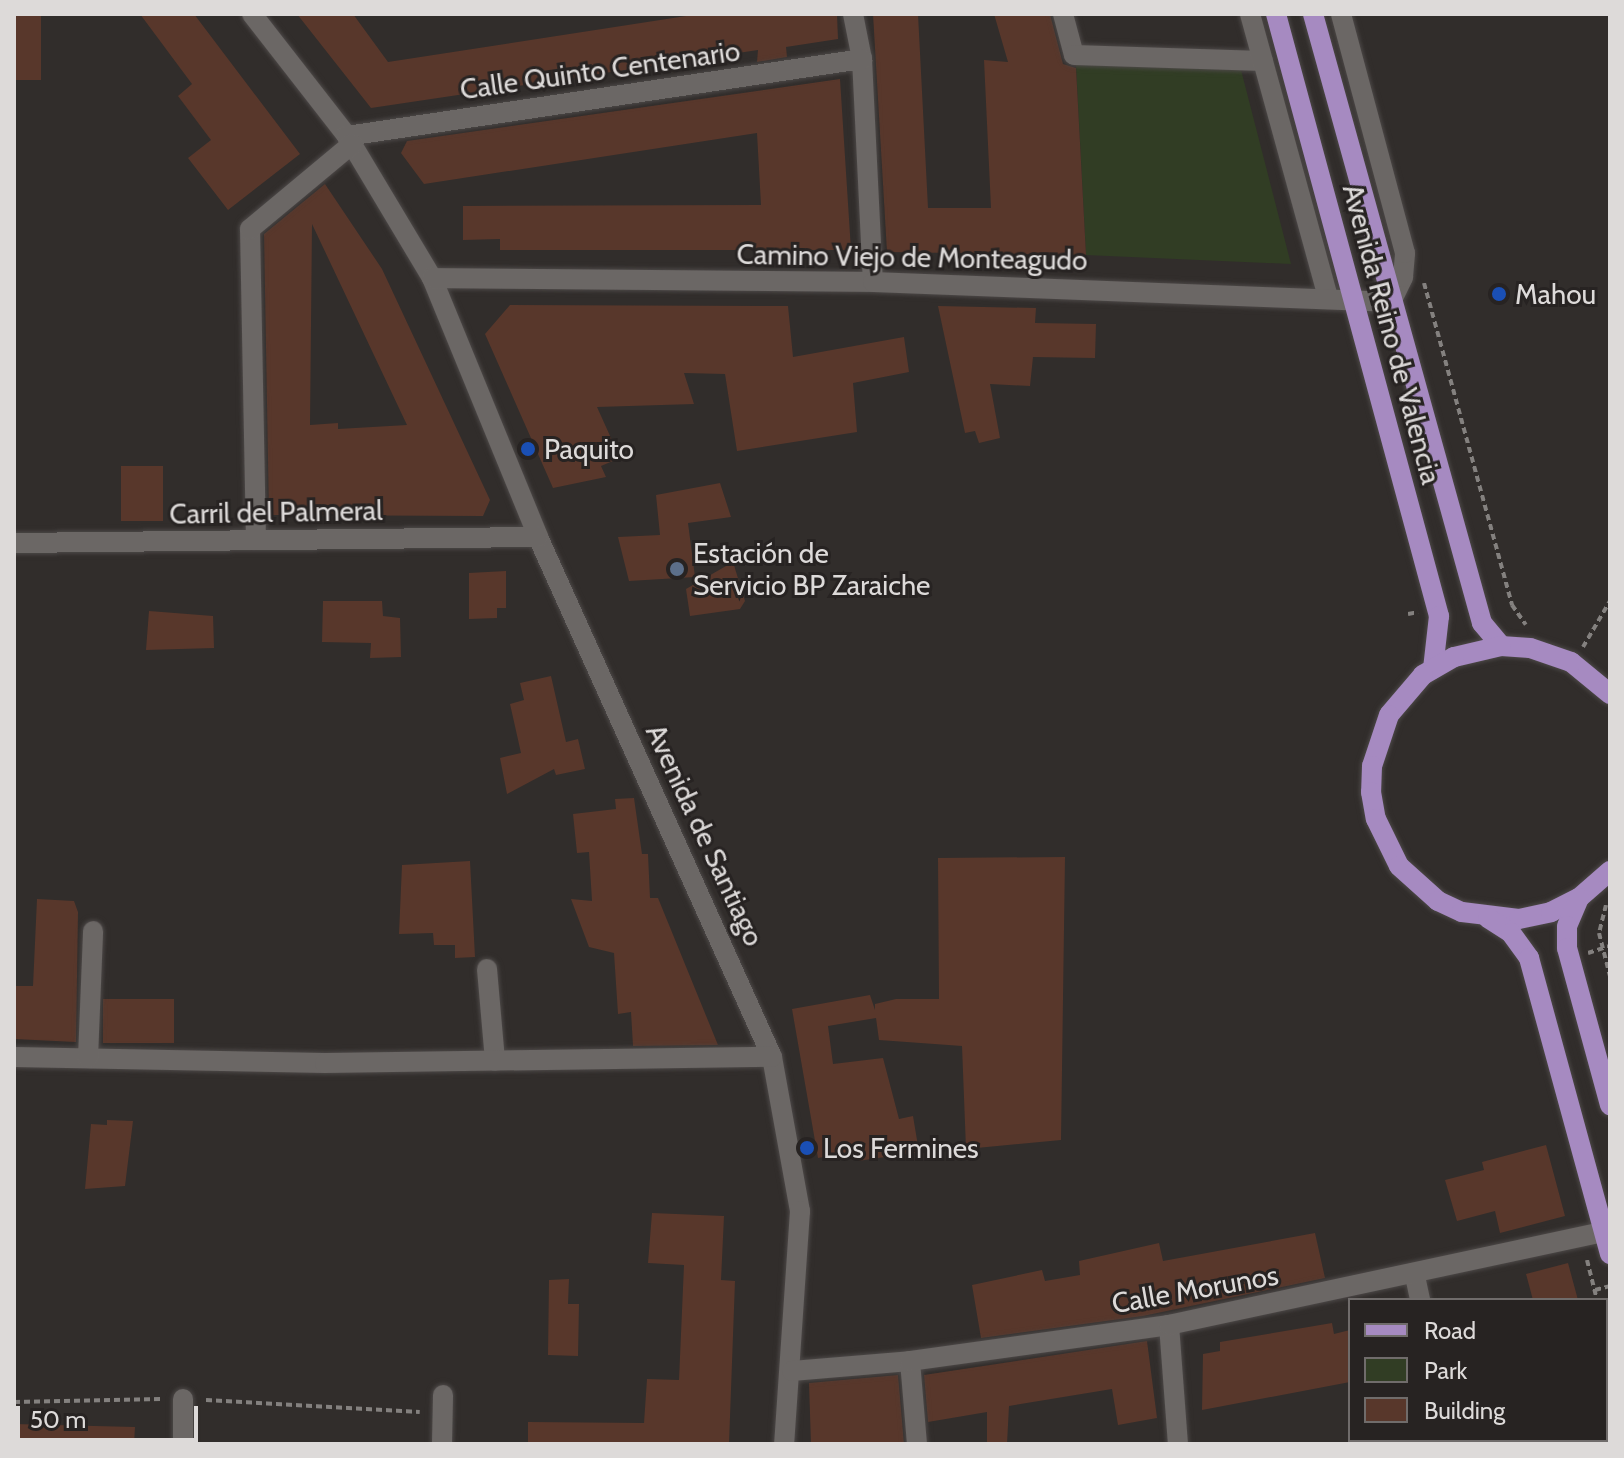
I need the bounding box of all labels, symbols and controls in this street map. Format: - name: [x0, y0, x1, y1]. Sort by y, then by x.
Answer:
- street label: Calle Quinto Centenario: [458, 34, 742, 106]
- street label: Avenida Reino de Valencia: [1336, 180, 1448, 488]
- street label: Camino Viejo de Monteagudo: [736, 237, 1088, 277]
- place label: Mahou: [1515, 277, 1596, 311]
- marker: Mahou: [1490, 285, 1508, 303]
- place label: Paquito: [544, 432, 634, 466]
- marker: Paquito: [519, 440, 537, 458]
- street label: Carril del Palmeral: [169, 493, 383, 531]
- place label: Estación de Servicio BP Zaraiche: [693, 536, 930, 602]
- marker: Estación de Servicio BP Zaraiche: [668, 560, 686, 578]
- street label: Avenida de Santiago: [639, 719, 771, 951]
- place label: Los Fermines: [823, 1131, 979, 1165]
- marker: Los Fermines: [798, 1139, 816, 1157]
- street label: Calle Morunos: [1109, 1258, 1281, 1320]
- legend: [1348, 1298, 1608, 1442]
- text: Road: [1424, 1316, 1476, 1345]
- text: Park: [1424, 1356, 1467, 1385]
- scale bar: [20, 1390, 202, 1440]
- text: Building: [1424, 1396, 1505, 1425]
- text: 50 m: [30, 1405, 86, 1434]

